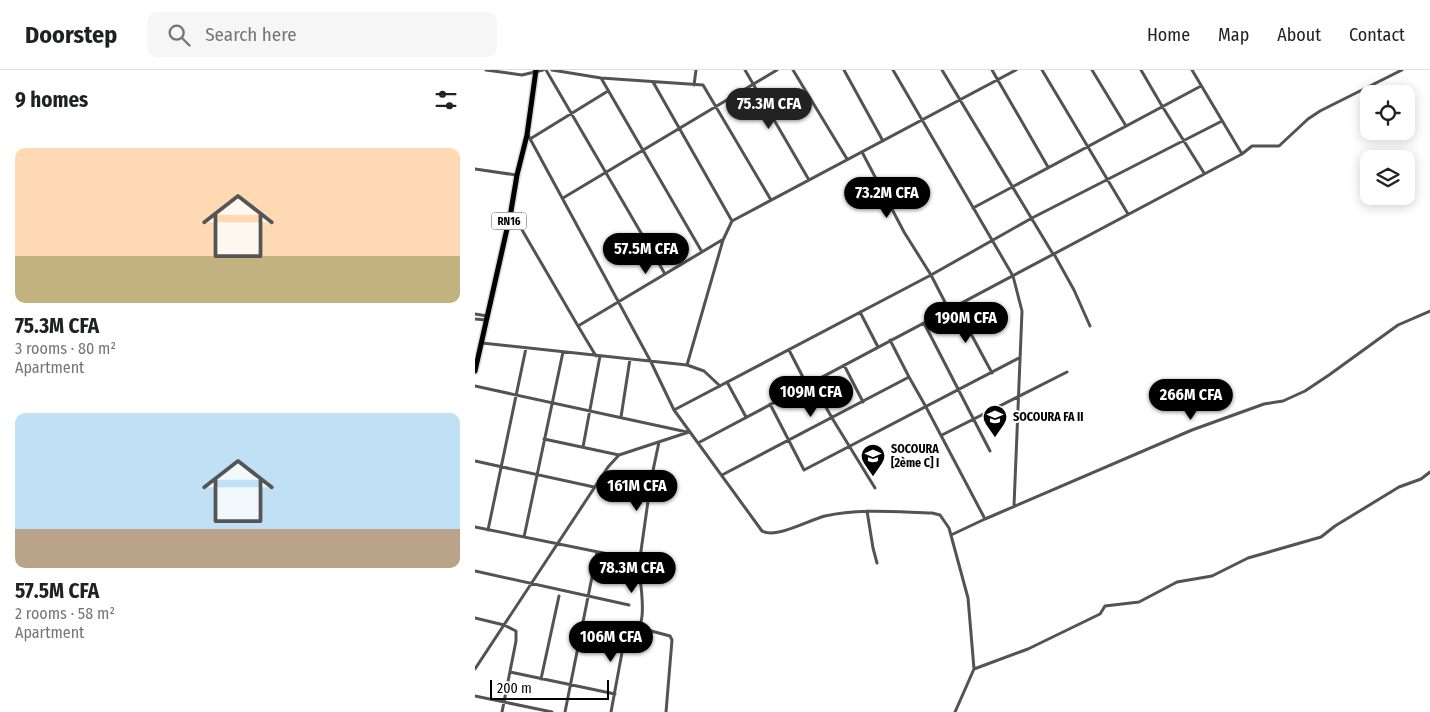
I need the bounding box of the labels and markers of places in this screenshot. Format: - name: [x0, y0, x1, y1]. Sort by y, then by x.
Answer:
- pin: 75.3M CFA: [712, 88, 826, 130]
- pin: 73.2M CFA: [830, 176, 944, 219]
- pin: 57.5M CFA: [589, 232, 703, 275]
- pin: 190M CFA: [914, 302, 1018, 344]
- pin: 109M CFA: [759, 376, 863, 418]
- pin: 266M CFA: [1139, 378, 1243, 421]
- school or university icon: SOCOURA FA II: [982, 404, 1008, 438]
- place label: SOCOURA FA II: [1013, 410, 1083, 424]
- place label: SOCOURA [2ème C] I: [891, 442, 939, 470]
- school or university icon: SOCOURA [2ème C] I: [860, 443, 886, 477]
- pin: 161M CFA: [585, 470, 689, 512]
- pin: 78.3M CFA: [575, 552, 689, 594]
- pin: 106M CFA: [559, 620, 663, 663]

